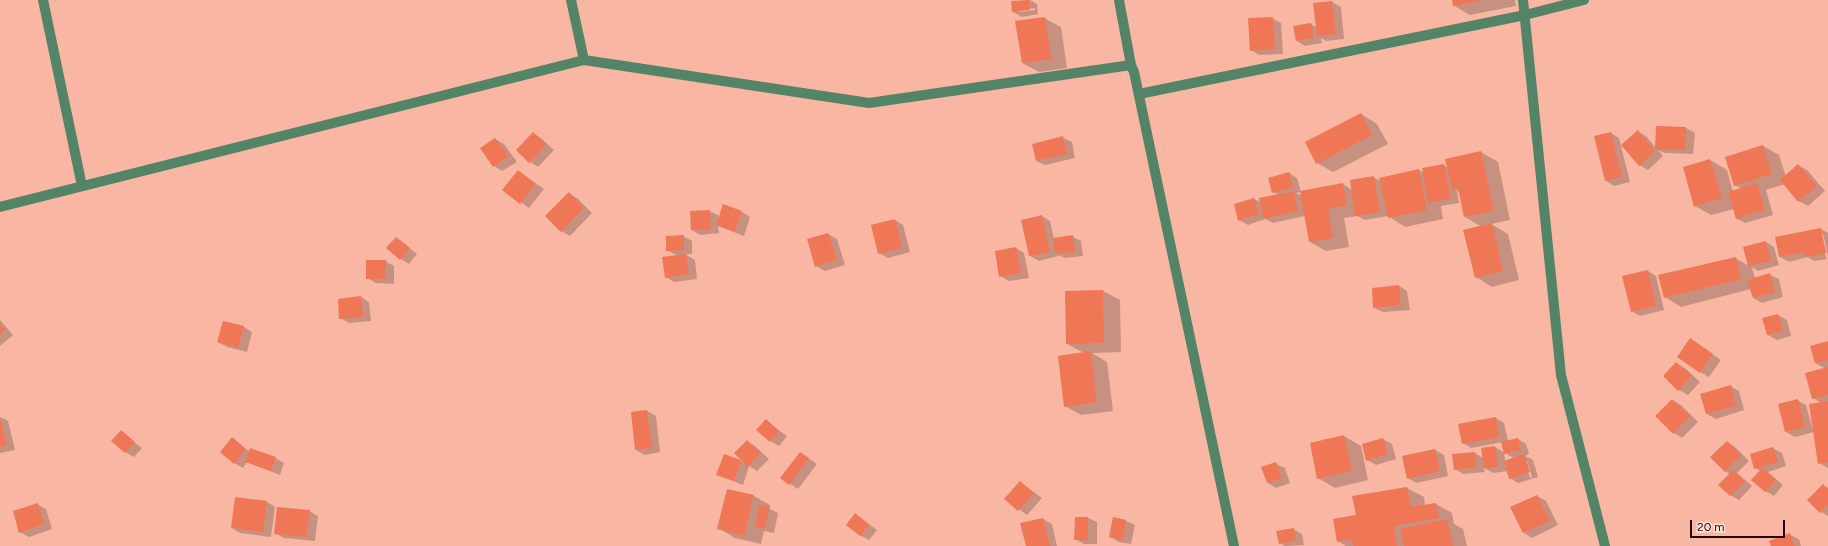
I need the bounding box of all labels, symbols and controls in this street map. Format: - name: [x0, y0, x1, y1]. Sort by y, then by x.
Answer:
- scale bar: [1692, 512, 1787, 538]
- text: 20 m: [1697, 520, 1725, 534]

